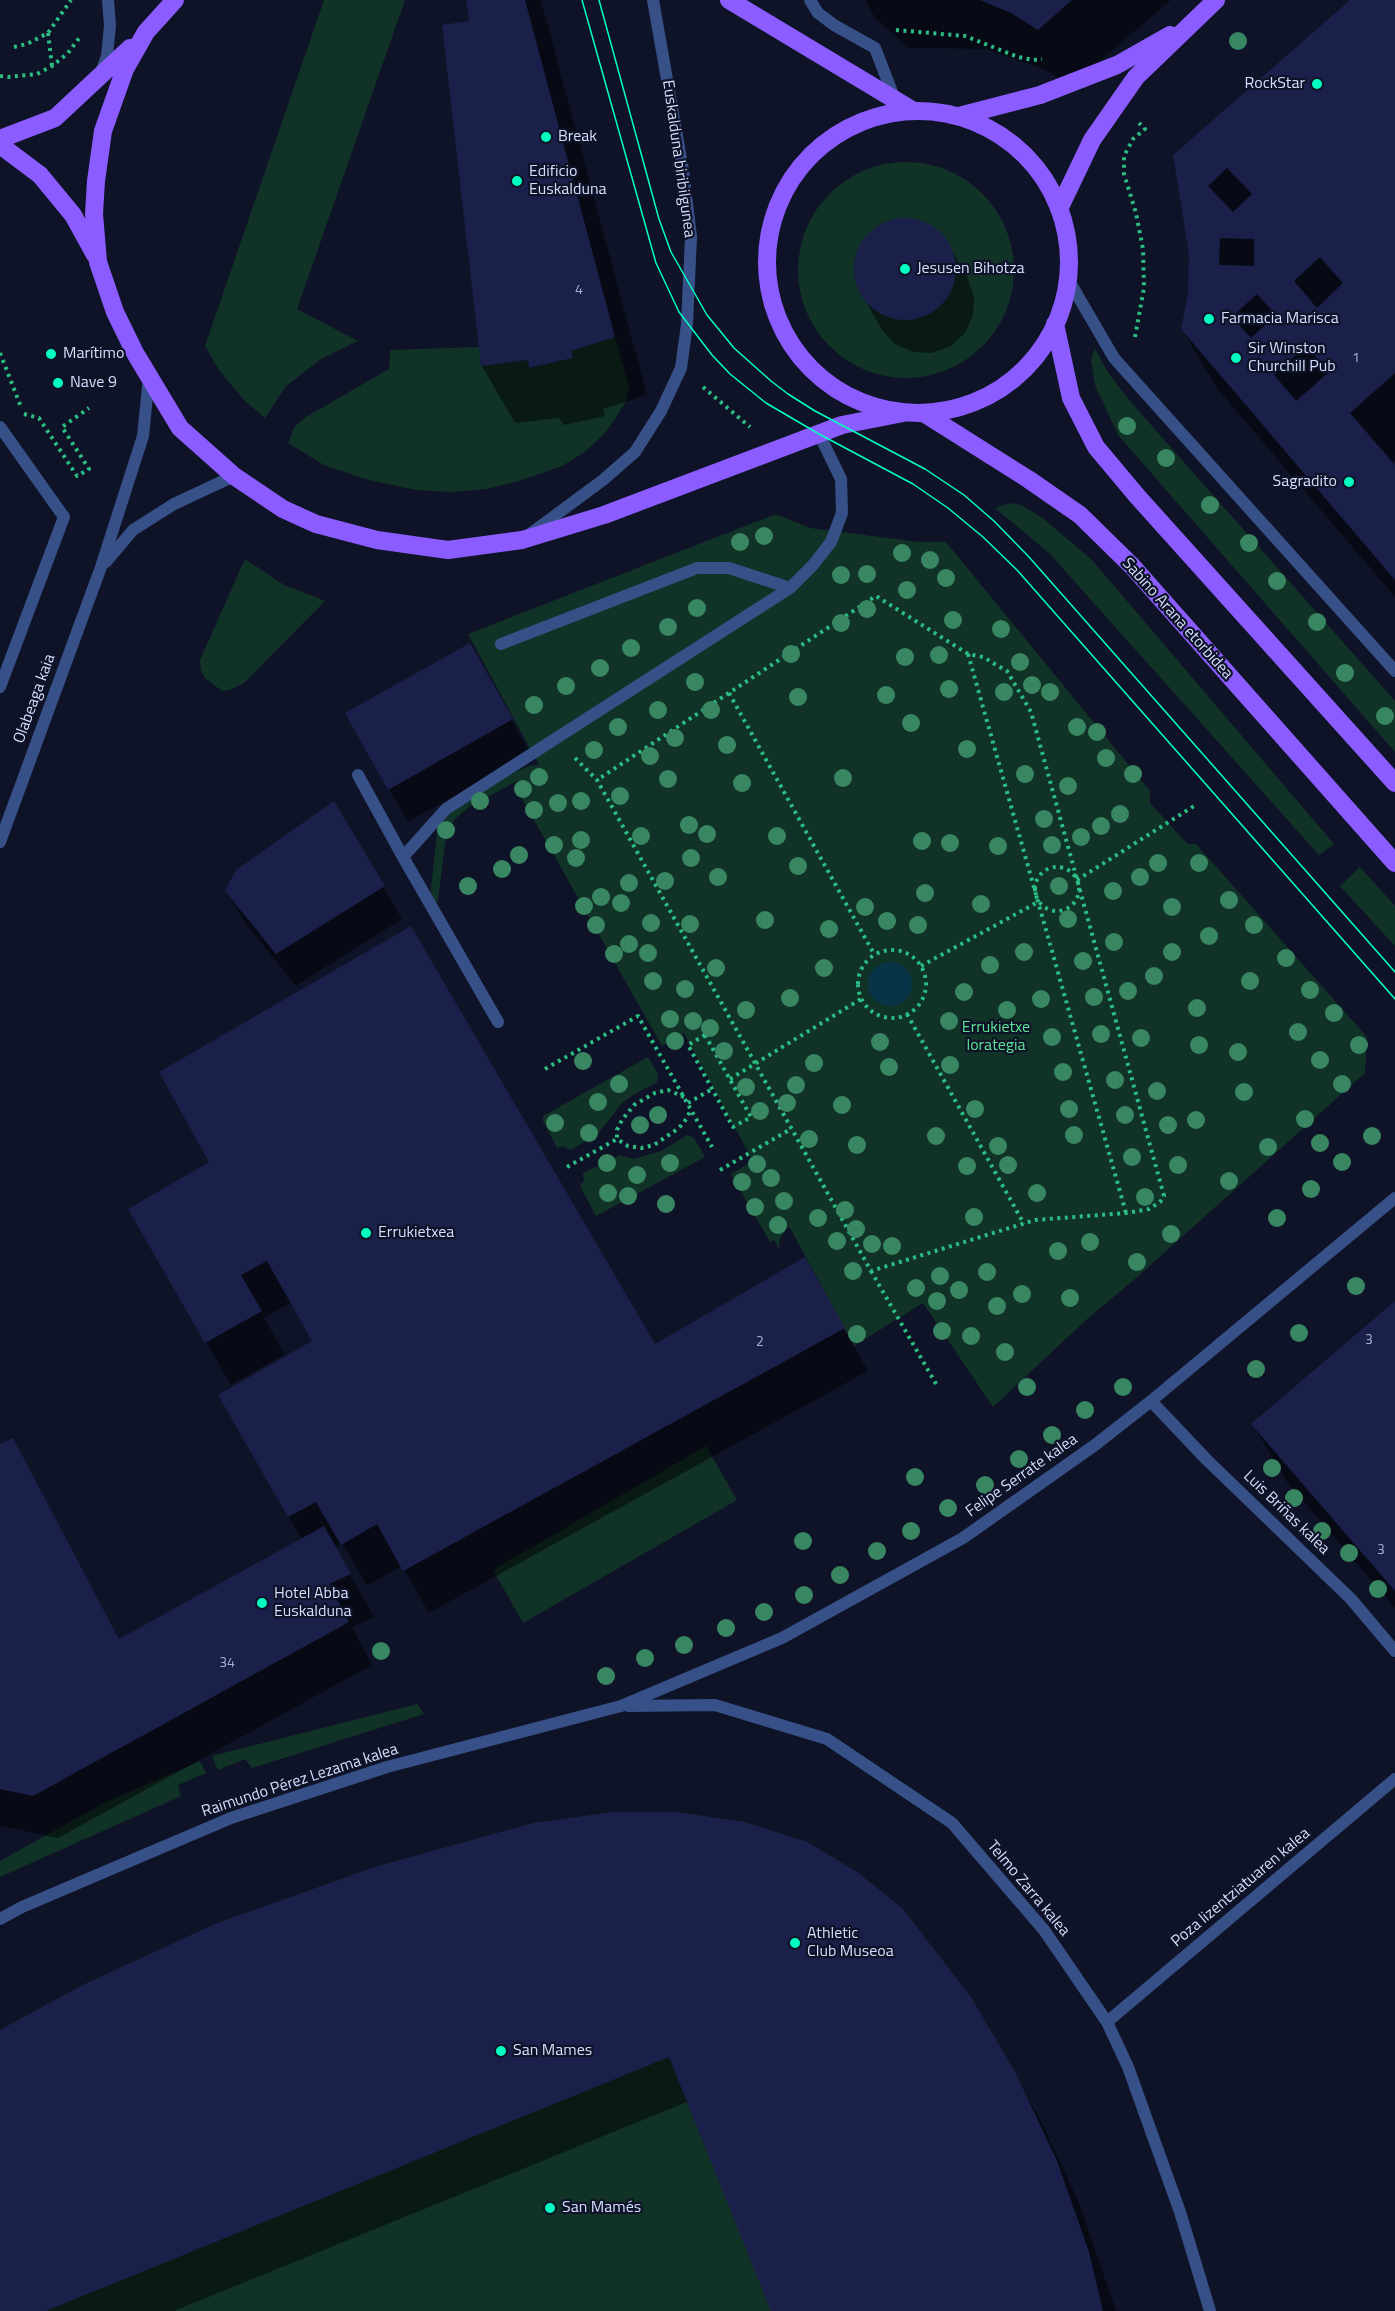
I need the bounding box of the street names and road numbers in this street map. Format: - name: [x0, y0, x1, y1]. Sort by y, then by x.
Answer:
- street label: Euskalduna biribilgunea: [657, 79, 699, 239]
- street label: Sabino Arana etorbidea: [1118, 554, 1236, 684]
- street label: Olabeaga kaia: [10, 652, 60, 746]
- street label: Felipe Serrate kalea: [962, 1430, 1082, 1522]
- street label: Luis Briñas kalea: [1239, 1467, 1333, 1559]
- street label: Raimundo Pérez Lezama kalea: [199, 1740, 401, 1822]
- street label: Poza lizentziatuaren kalea: [1168, 1824, 1314, 1952]
- street label: Telmo Zarra kalea: [982, 1837, 1074, 1941]

